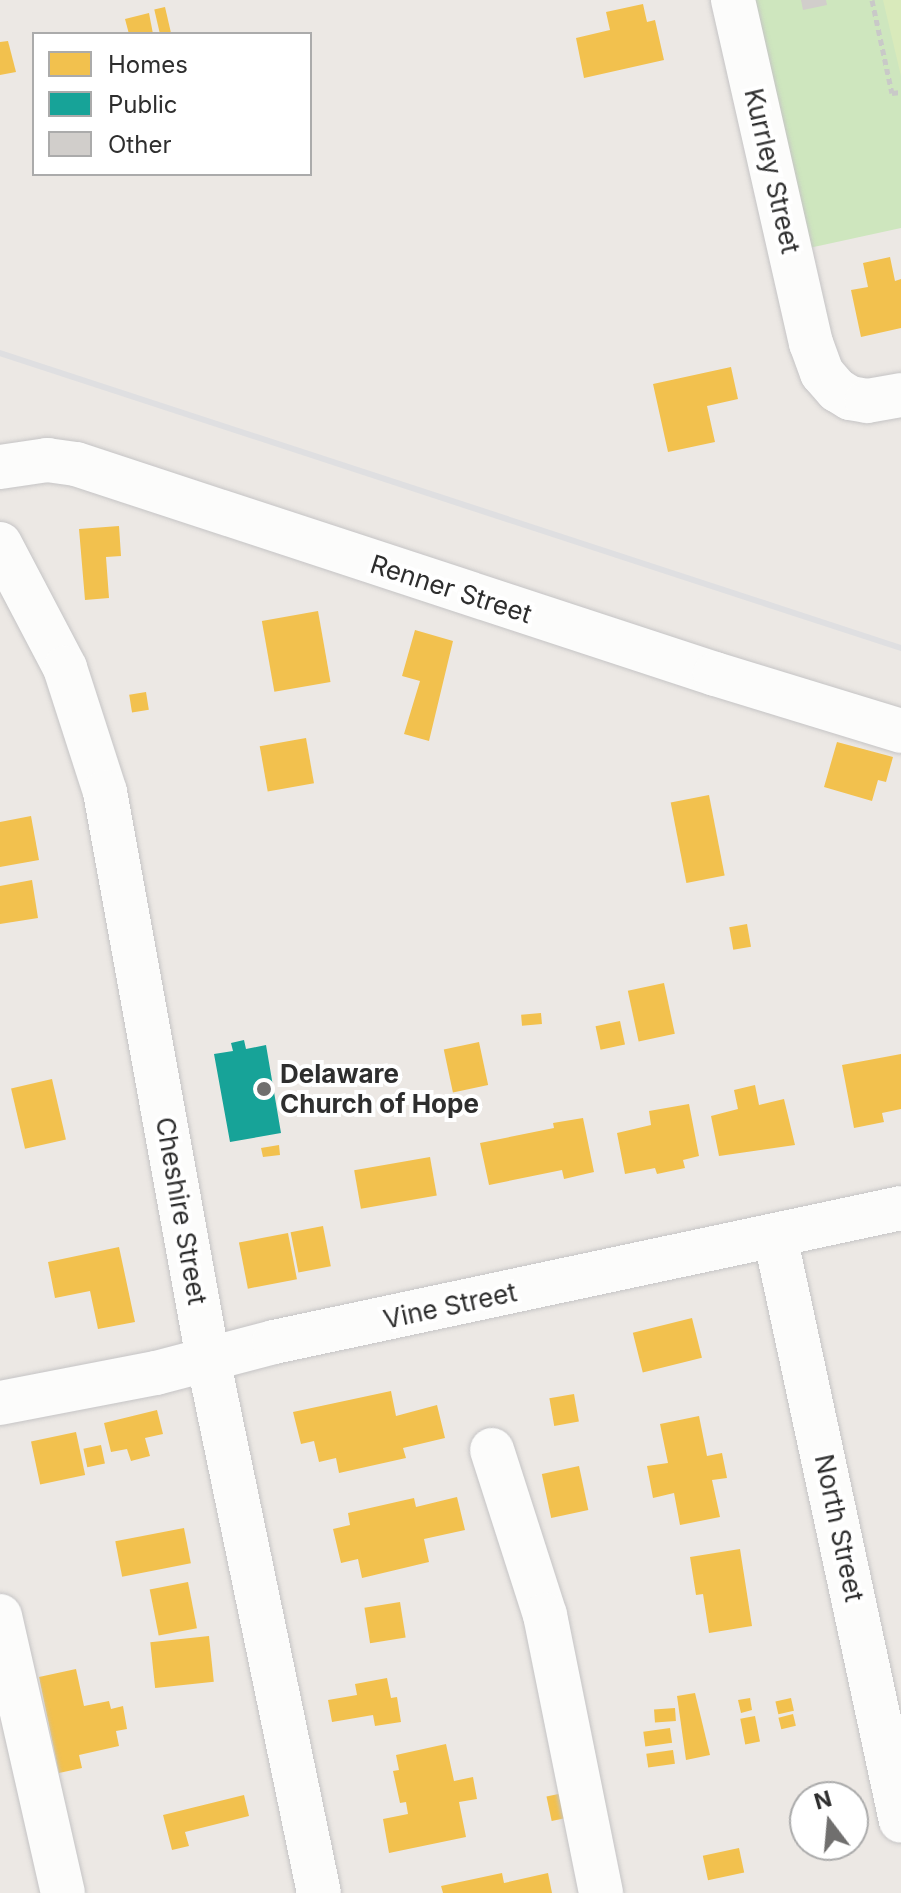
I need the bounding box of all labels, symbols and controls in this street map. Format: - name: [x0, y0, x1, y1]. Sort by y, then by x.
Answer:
- legend: [32, 32, 312, 176]
- text: Homes: [108, 50, 188, 79]
- street label: Kurrley Street: [738, 85, 806, 257]
- text: Public: [108, 90, 178, 119]
- text: Other: [108, 130, 171, 159]
- street label: Renner Street: [366, 548, 536, 630]
- place label: Delaware Church of Hope: [280, 1058, 479, 1120]
- marker: Delaware Church of Hope: [255, 1080, 273, 1098]
- street label: Cheshire Street: [149, 1115, 213, 1307]
- street label: Vine Street: [381, 1277, 519, 1335]
- street label: North Street: [808, 1451, 870, 1605]
- north arrow: [789, 1781, 869, 1861]
- text: N: [811, 1785, 835, 1815]

